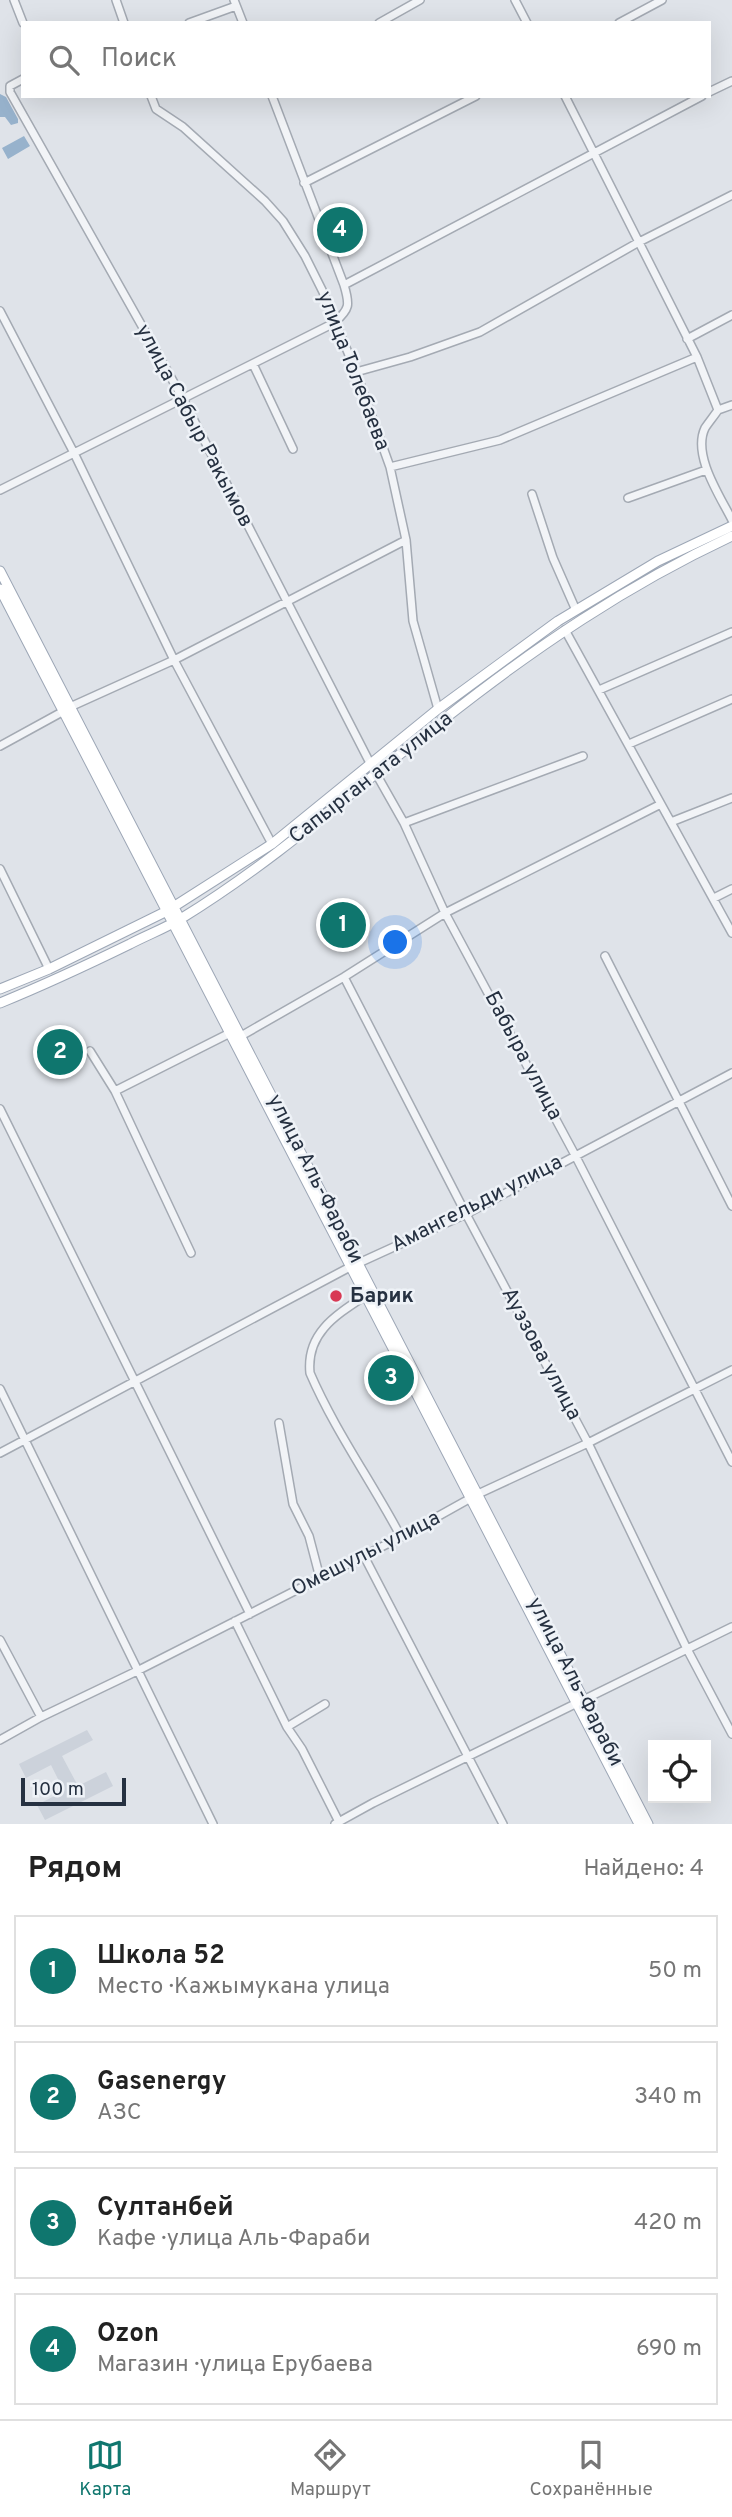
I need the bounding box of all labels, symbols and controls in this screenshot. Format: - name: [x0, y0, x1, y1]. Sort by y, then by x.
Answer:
- search box: [21, 21, 711, 98]
- icon: search: [45, 41, 83, 79]
- text: Поиск: [101, 43, 177, 76]
- pin: 4: [317, 204, 363, 256]
- street label: улица Толебаева: [310, 288, 396, 454]
- street label: улица Сабыр Ракымов: [129, 320, 259, 532]
- street label: Сапырган ата улица: [284, 706, 458, 850]
- pin: 1: [320, 899, 366, 951]
- your location: [378, 925, 412, 959]
- street label: Бабыра улица: [478, 987, 568, 1125]
- pin: 2: [37, 1026, 83, 1078]
- street label: улица Аль-Фараби: [261, 1090, 369, 1268]
- street label: Амангельди улица: [387, 1149, 567, 1259]
- place label: Барик: [350, 1283, 414, 1310]
- street label: Ауэзова улица: [495, 1283, 587, 1425]
- marker: Барик: [328, 1288, 344, 1304]
- pin: 3: [368, 1352, 414, 1404]
- street label: Омешулы улица: [287, 1505, 445, 1603]
- street label: улица Аль-Фараби: [521, 1593, 629, 1771]
- map controls: [648, 1740, 711, 1803]
- button: locate: [648, 1740, 711, 1803]
- scale bar: [21, 1775, 126, 1807]
- text: 100 m: [32, 1778, 84, 1802]
- text: Рядом: [28, 1851, 122, 1888]
- text: Найдено: 4: [583, 1855, 704, 1884]
- text: Школа 52: [97, 1940, 225, 1973]
- text: 1: [48, 1957, 58, 1986]
- text: 50 m: [648, 1957, 702, 1986]
- text: Место · Кажымукана улица: [97, 1973, 390, 2002]
- text: Gasenergy: [97, 2066, 226, 2099]
- text: 2: [46, 2083, 60, 2112]
- text: 340 m: [634, 2083, 702, 2112]
- text: АЗС: [97, 2099, 142, 2128]
- text: Султанбей: [97, 2192, 233, 2225]
- text: 3: [46, 2209, 60, 2238]
- text: 420 m: [634, 2209, 702, 2238]
- text: Кафе · улица Аль-Фараби: [97, 2225, 371, 2254]
- text: Ozon: [97, 2318, 159, 2351]
- text: 4: [46, 2335, 60, 2364]
- text: 690 m: [636, 2335, 702, 2364]
- text: Магазин · улица Ерубаева: [97, 2351, 373, 2380]
- tab: Карта: [79, 2436, 131, 2502]
- tab: Маршрут: [290, 2436, 371, 2502]
- tab: Сохранённые: [529, 2436, 653, 2502]

